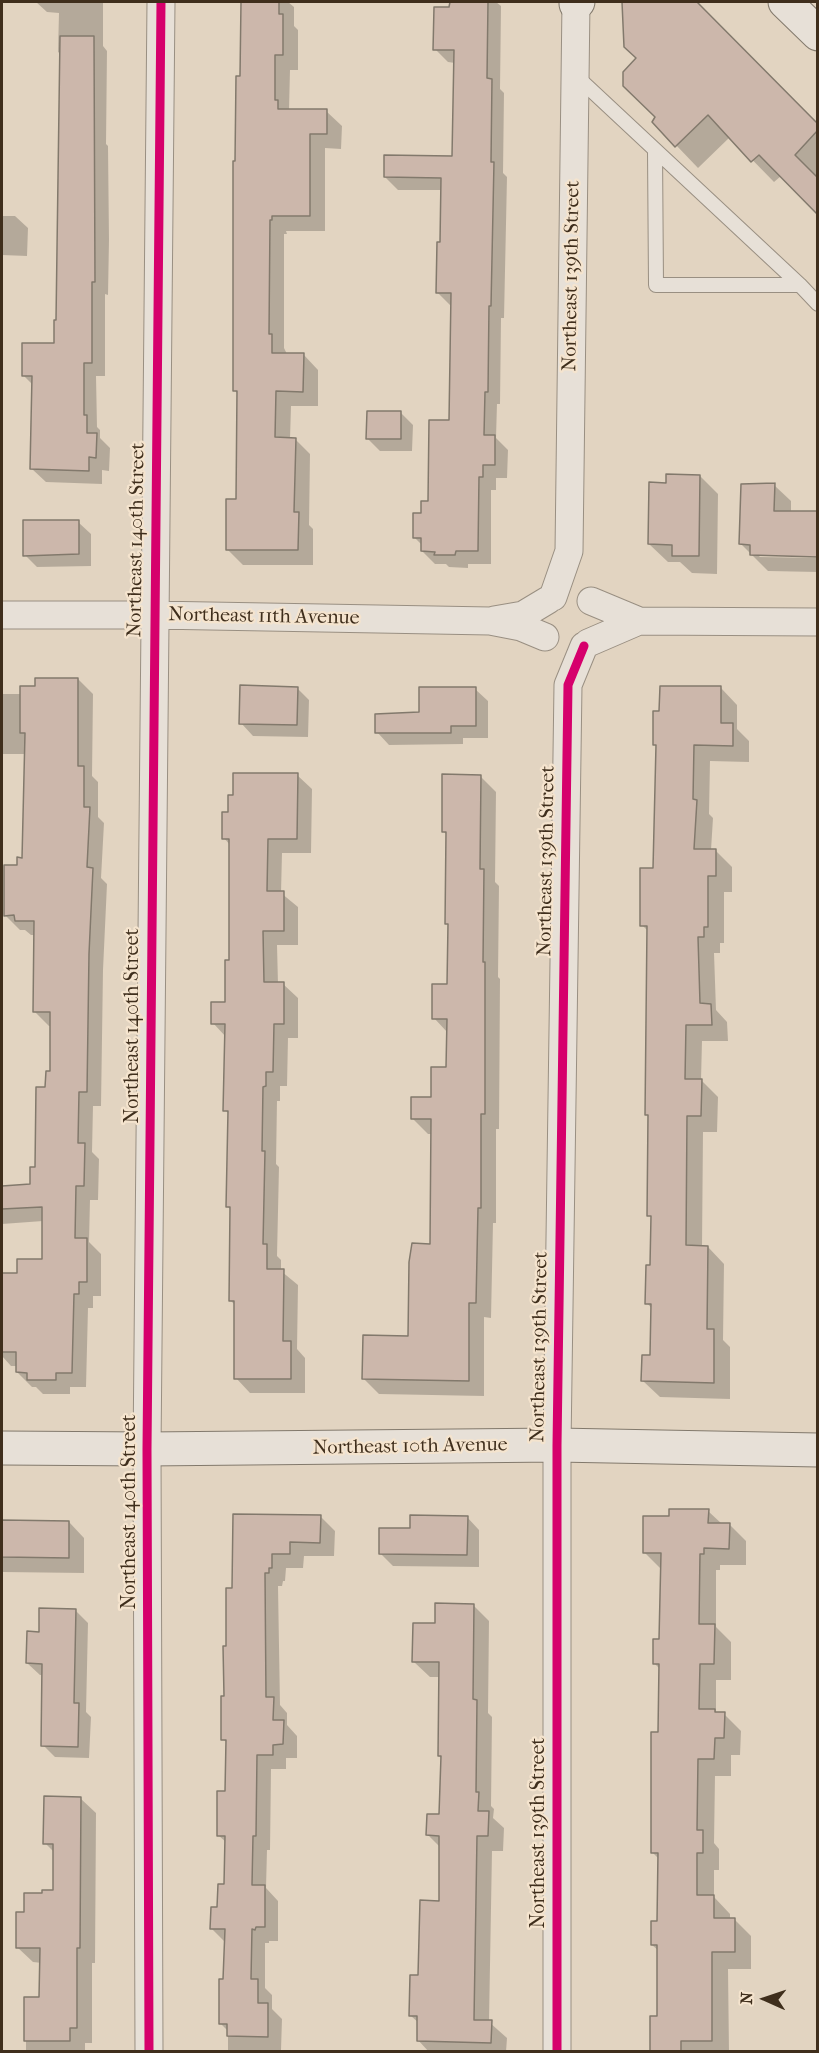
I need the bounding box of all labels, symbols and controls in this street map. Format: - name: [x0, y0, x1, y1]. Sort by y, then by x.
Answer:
- street label: Northeast 139th Street: [558, 180, 586, 372]
- street label: Northeast 140th Street: [123, 442, 151, 638]
- street label: Northeast 11th Avenue: [168, 603, 360, 631]
- street label: Northeast 139th Street: [533, 765, 561, 957]
- street label: Northeast 140th Street: [121, 928, 145, 1124]
- street label: Northeast 139th Street: [526, 1251, 554, 1443]
- street label: Northeast 140th Street: [118, 1414, 142, 1610]
- street label: Northeast 10th Avenue: [312, 1433, 508, 1461]
- street label: Northeast 139th Street: [527, 1738, 551, 1928]
- north arrow: [735, 1969, 795, 2029]
- text: N: [737, 1991, 756, 2005]

